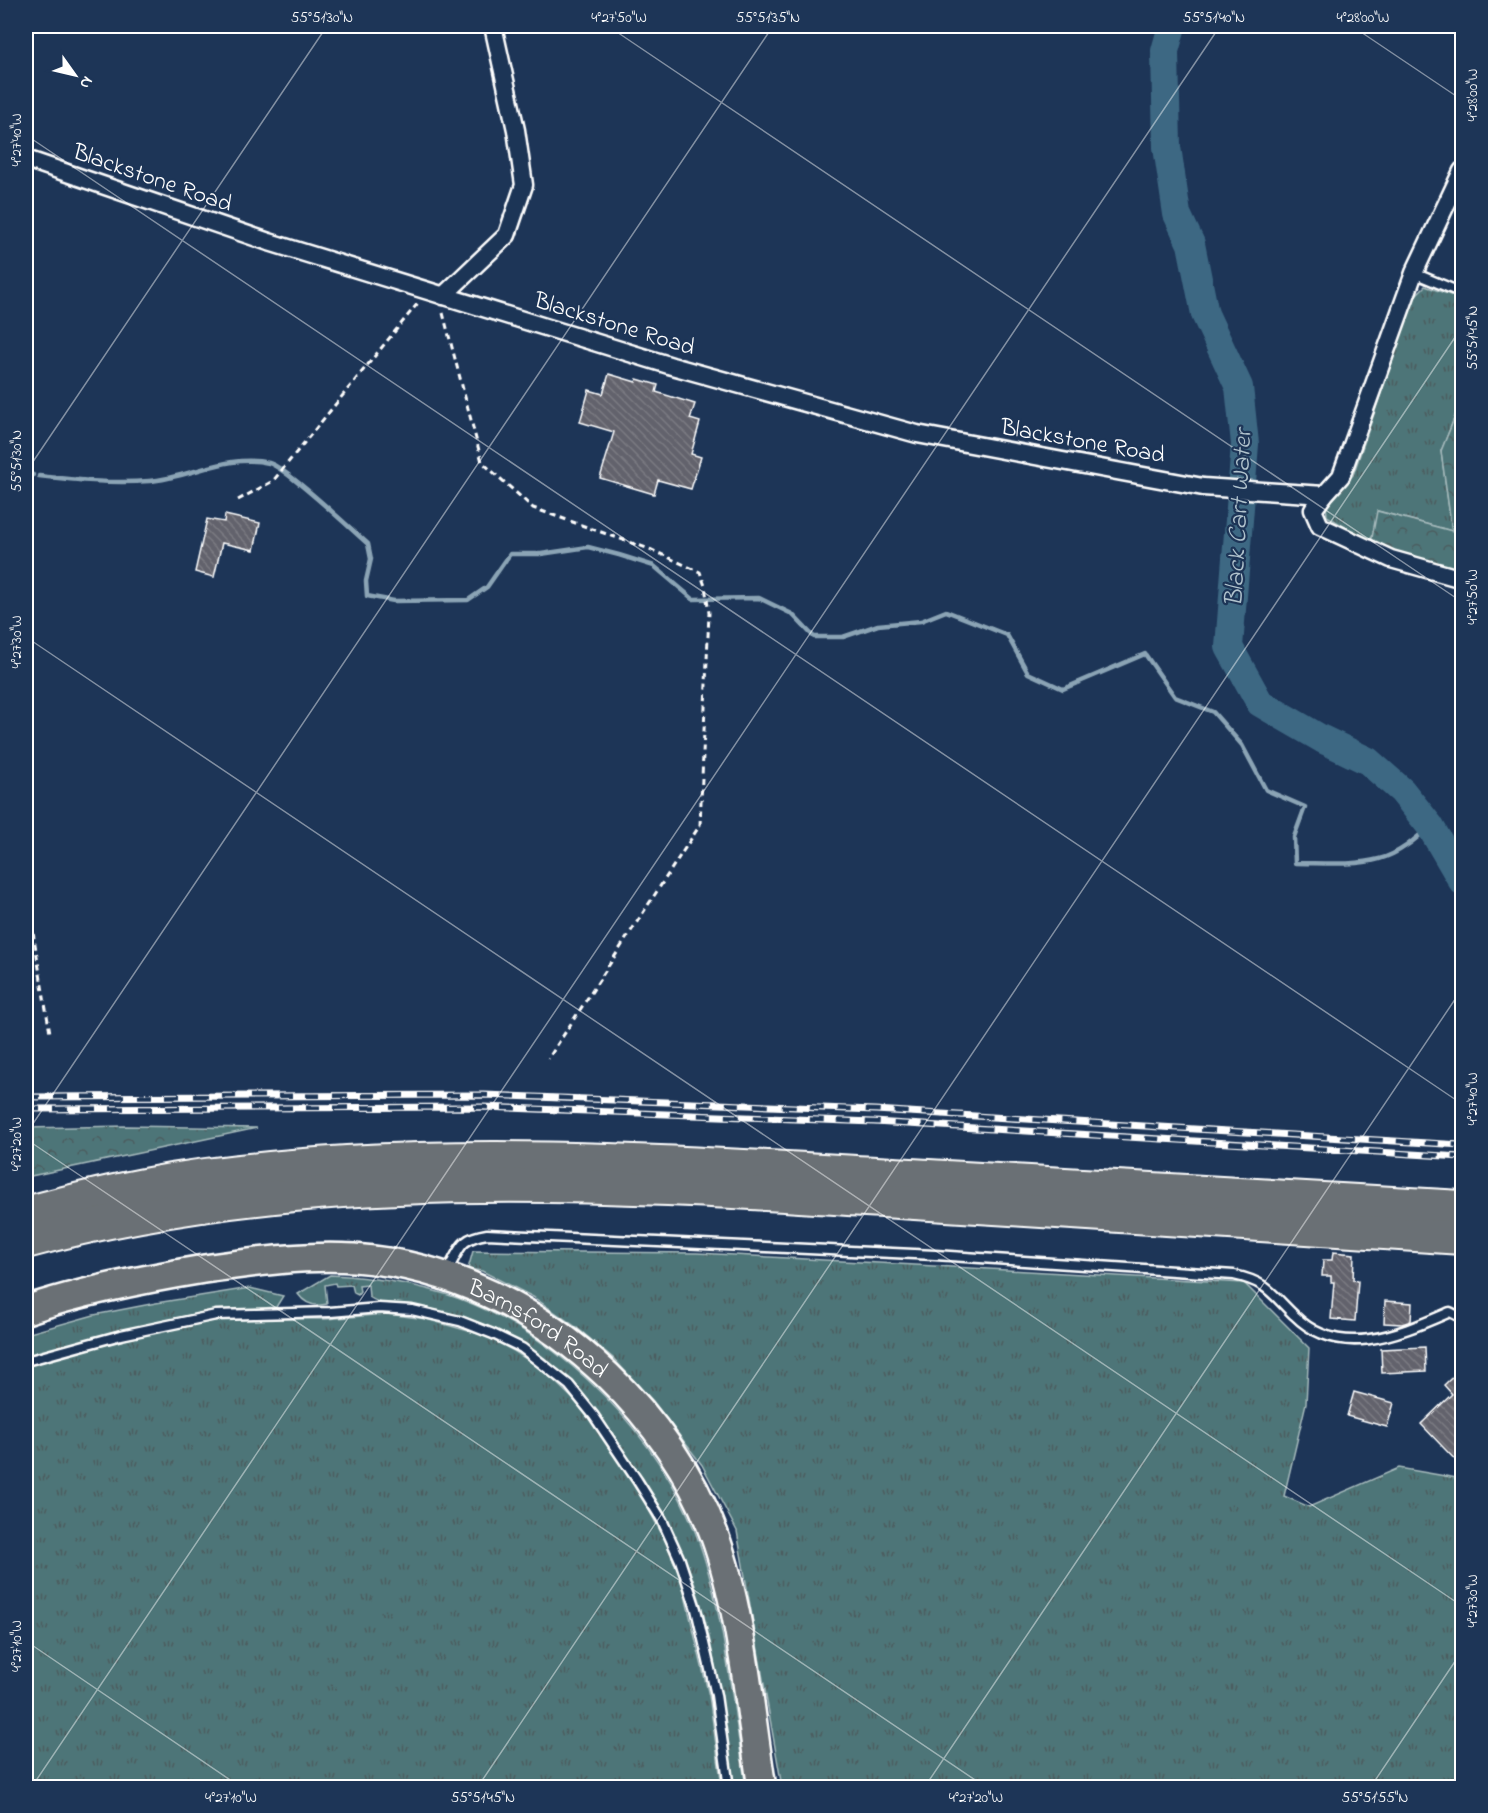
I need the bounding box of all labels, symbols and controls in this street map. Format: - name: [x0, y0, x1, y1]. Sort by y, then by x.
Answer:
- text: 55°51'30"N: [291, 7, 353, 29]
- text: 4°27'50"W: [591, 7, 647, 29]
- text: 55°51'35"N: [736, 7, 800, 29]
- text: 55°51'40"N: [1183, 7, 1245, 29]
- text: 4°28'00"W: [1337, 7, 1389, 29]
- north arrow: [45, 45, 105, 105]
- text: 4°28'00"W: [1462, 69, 1484, 121]
- text: N: [73, 71, 99, 94]
- text: 4°27'40"W: [6, 113, 28, 167]
- street label: Blackstone Road: [67, 135, 237, 223]
- street label: Blackstone Road: [529, 284, 699, 367]
- text: 55°51'45"N: [1462, 306, 1484, 370]
- street label: Blackstone Road: [997, 411, 1168, 474]
- water label: Black Cart Water: [1216, 425, 1264, 608]
- text: 55°51'30"N: [6, 430, 28, 492]
- text: 4°27'50"W: [1462, 569, 1484, 625]
- text: 4°27'30"W: [6, 615, 28, 669]
- text: 4°27'40"W: [1462, 1072, 1484, 1126]
- text: 4°27'20"W: [6, 1117, 28, 1171]
- street label: Barnsford Road: [461, 1271, 615, 1388]
- text: 4°27'30"W: [1462, 1574, 1484, 1628]
- text: 4°27'10"W: [6, 1620, 28, 1672]
- text: 4°27'10"W: [205, 1787, 257, 1809]
- text: 55°51'45"N: [451, 1787, 515, 1809]
- text: 4°27'20"W: [949, 1787, 1003, 1809]
- text: 55°51'55"N: [1342, 1787, 1408, 1809]

